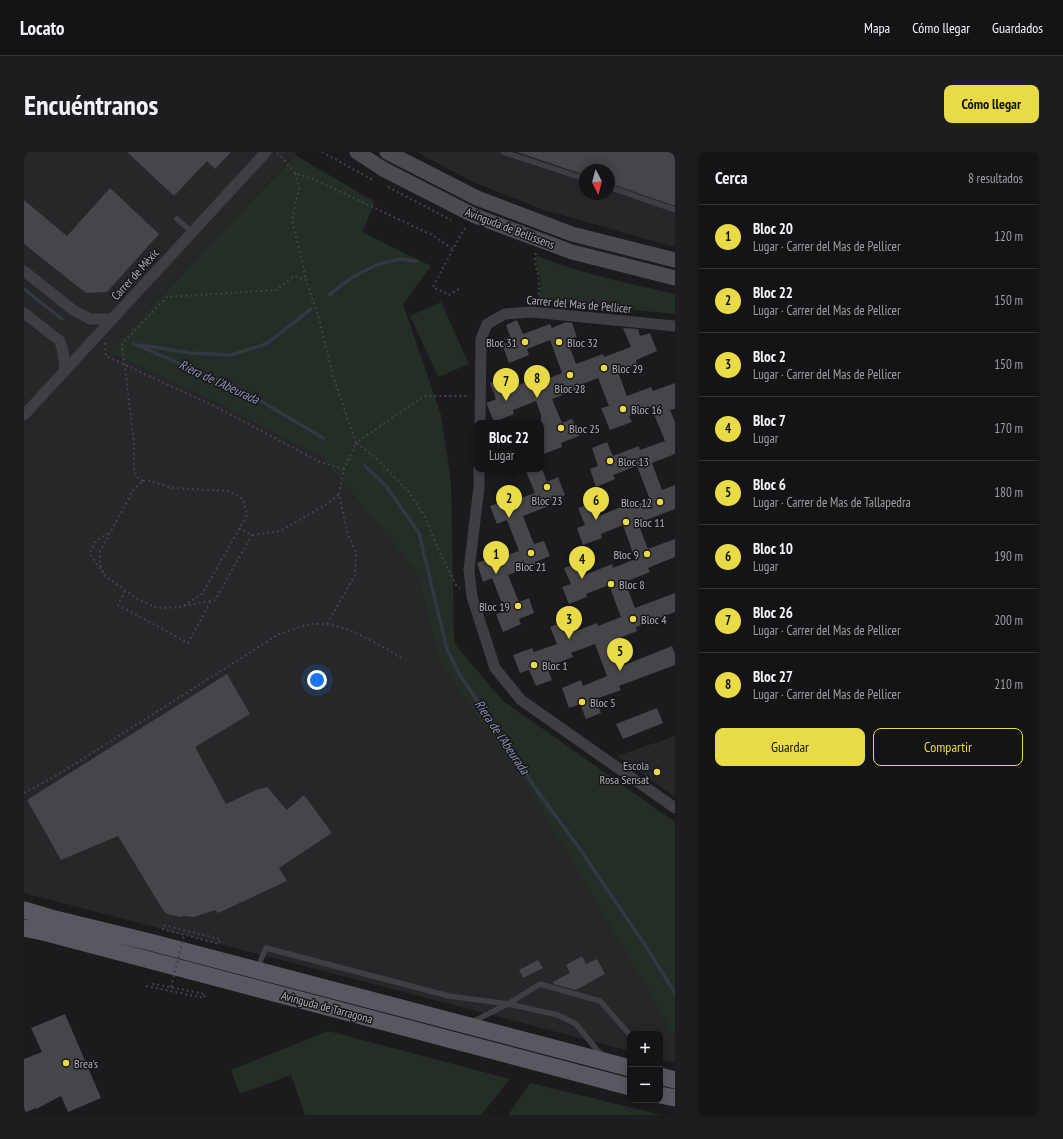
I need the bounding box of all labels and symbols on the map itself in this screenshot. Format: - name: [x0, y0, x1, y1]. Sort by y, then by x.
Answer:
- north arrow: [579, 164, 615, 200]
- street label: Avinguda de Bellissens: [463, 204, 557, 252]
- street label: Carrer de Mèxic: [108, 245, 163, 303]
- street label: Carrer del Mas de Pellicer: [526, 292, 633, 316]
- place label: Bloc 31: [486, 335, 517, 350]
- place label: Bloc 32: [567, 335, 598, 350]
- marker: Bloc 31: [520, 337, 530, 347]
- marker: Bloc 32: [554, 337, 564, 347]
- water label: Riera de l'Abeurada: [176, 356, 262, 408]
- place label: Bloc 29: [612, 361, 643, 376]
- marker: Bloc 29: [599, 363, 609, 373]
- pin: 8: [524, 365, 550, 398]
- pin: 7: [493, 368, 519, 401]
- marker: Bloc 28: [565, 370, 575, 380]
- place label: Bloc 28: [554, 381, 586, 396]
- place label: Bloc 16: [631, 402, 662, 417]
- marker: Bloc 16: [618, 404, 628, 414]
- place label: Bloc 25: [569, 421, 600, 436]
- marker: Bloc 25: [556, 423, 566, 433]
- place label: Bloc 13: [618, 454, 649, 469]
- marker: Bloc 13: [605, 456, 615, 466]
- marker: Bloc 23: [542, 482, 552, 492]
- pin: 2: [496, 485, 522, 518]
- pin: 6: [583, 487, 609, 520]
- place label: Bloc 23: [531, 493, 563, 508]
- place label: Bloc 12: [621, 495, 652, 510]
- marker: Bloc 12: [655, 497, 665, 507]
- place label: Bloc 11: [634, 515, 665, 530]
- marker: Bloc 11: [621, 517, 631, 527]
- pin: 1: [483, 541, 509, 574]
- pin: 4: [569, 546, 595, 579]
- place label: Bloc 9: [613, 547, 639, 562]
- marker: Bloc 21: [526, 548, 536, 558]
- marker: Bloc 9: [642, 549, 652, 559]
- place label: Bloc 21: [515, 559, 547, 574]
- place label: Bloc 8: [619, 577, 645, 592]
- marker: Bloc 8: [606, 579, 616, 589]
- place label: Bloc 19: [479, 599, 510, 614]
- marker: Bloc 19: [513, 601, 523, 611]
- pin: 3: [556, 606, 582, 639]
- place label: Bloc 4: [641, 612, 667, 627]
- marker: Bloc 4: [628, 614, 638, 624]
- pin: 5: [607, 638, 633, 671]
- place label: Bloc 1: [542, 658, 568, 673]
- marker: Bloc 1: [529, 660, 539, 670]
- your location: [307, 670, 327, 690]
- place label: Bloc 5: [590, 695, 616, 710]
- water label: Riera de l'Abeurada: [471, 697, 534, 778]
- marker: Bloc 5: [577, 697, 587, 707]
- place label: Escola Rosa Sensat: [600, 758, 650, 787]
- marker: Escola Rosa Sensat: [652, 767, 662, 777]
- street label: Avinguda de Tarragona: [280, 988, 375, 1026]
- place label: Brea's: [74, 1056, 98, 1071]
- marker: Brea's: [61, 1058, 71, 1068]

